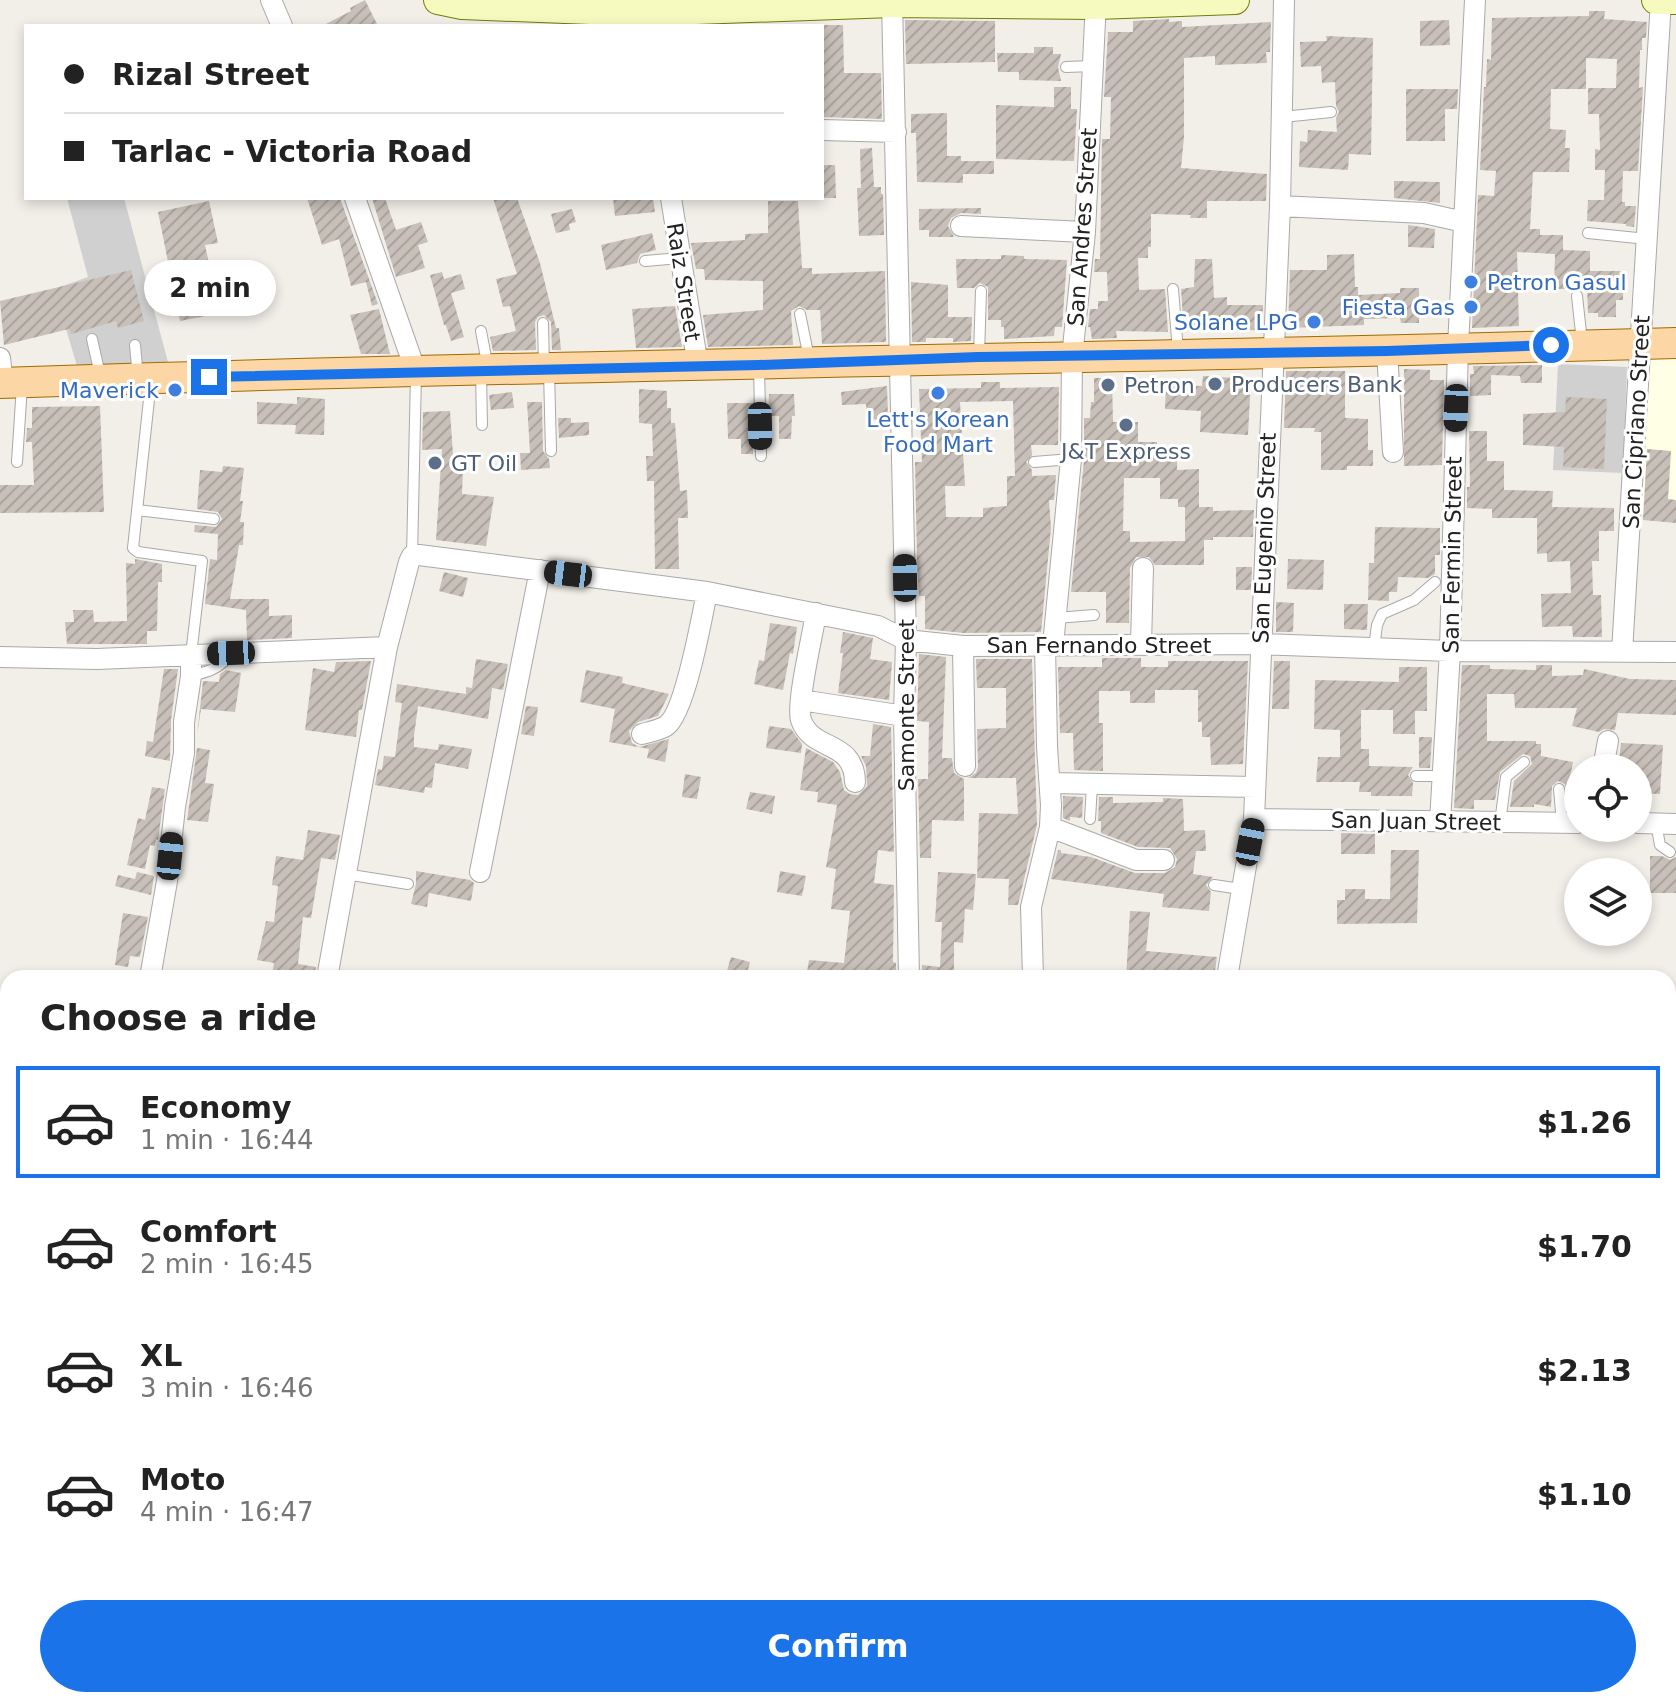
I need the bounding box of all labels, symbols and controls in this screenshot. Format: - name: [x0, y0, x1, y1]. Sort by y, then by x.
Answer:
- text: Rizal Street: [112, 57, 310, 92]
- street label: San Andres Street: [1063, 127, 1102, 327]
- text: Tarlac - Victoria Road: [112, 134, 472, 169]
- street label: Raiz Street: [662, 221, 705, 344]
- callout: 2 min: [143, 261, 275, 317]
- place label: Petron Gasul: [1487, 270, 1627, 295]
- text: 2 min: [169, 273, 251, 303]
- marker: Petron Gasul: [1462, 273, 1480, 291]
- place label: Fiesta Gas: [1342, 295, 1455, 320]
- marker: Fiesta Gas: [1462, 298, 1480, 316]
- place label: Solane LPG: [1174, 310, 1298, 335]
- marker: Solane LPG: [1305, 313, 1323, 331]
- street label: San Cipriano Street: [1618, 314, 1655, 529]
- route start: [1533, 327, 1569, 363]
- route end: [191, 359, 227, 395]
- place label: Producers Bank: [1231, 372, 1402, 397]
- place label: Petron: [1124, 373, 1195, 398]
- marker: Producers Bank: [1206, 375, 1224, 393]
- marker: Petron: [1099, 376, 1117, 394]
- place label: Maverick: [60, 378, 159, 403]
- marker: Maverick: [166, 381, 184, 399]
- marker: Lett's Korean Food Mart: [929, 384, 947, 402]
- car: [1443, 384, 1469, 432]
- car: [748, 402, 772, 450]
- place label: Lett's Korean Food Mart: [866, 407, 1010, 457]
- marker: J&T Express: [1117, 416, 1135, 434]
- street label: San Eugenio Street: [1248, 432, 1281, 644]
- place label: J&T Express: [1059, 439, 1191, 464]
- place label: GT Oil: [451, 451, 517, 476]
- marker: GT Oil: [426, 454, 444, 472]
- street label: San Fermin Street: [1438, 456, 1467, 654]
- car: [893, 554, 917, 602]
- car: [543, 559, 593, 589]
- street label: Samonte Street: [894, 618, 919, 791]
- street label: San Fernando Street: [987, 633, 1212, 658]
- car: [207, 640, 255, 666]
- map controls: [1564, 754, 1652, 946]
- button: locate: [1564, 754, 1652, 842]
- street label: San Juan Street: [1331, 808, 1502, 835]
- car: [1234, 816, 1266, 868]
- car: [156, 831, 184, 881]
- button: layers: [1564, 858, 1652, 946]
- text: Choose a ride: [40, 997, 317, 1038]
- icon: car: [44, 1086, 116, 1158]
- text: Economy: [140, 1090, 292, 1125]
- text: $1.26: [1537, 1105, 1632, 1140]
- text: 1 min · 16:44: [140, 1125, 314, 1155]
- icon: car: [44, 1210, 116, 1282]
- text: Comfort: [140, 1214, 277, 1249]
- text: $1.70: [1537, 1229, 1632, 1264]
- text: 2 min · 16:45: [140, 1249, 314, 1279]
- icon: car: [44, 1334, 116, 1406]
- text: XL: [140, 1338, 182, 1373]
- text: $2.13: [1537, 1353, 1632, 1388]
- text: 3 min · 16:46: [140, 1373, 314, 1403]
- icon: car: [44, 1458, 116, 1530]
- text: Moto: [140, 1462, 225, 1497]
- text: $1.10: [1537, 1477, 1632, 1512]
- text: 4 min · 16:47: [140, 1497, 314, 1527]
- button: Confirm: [40, 1600, 1636, 1692]

